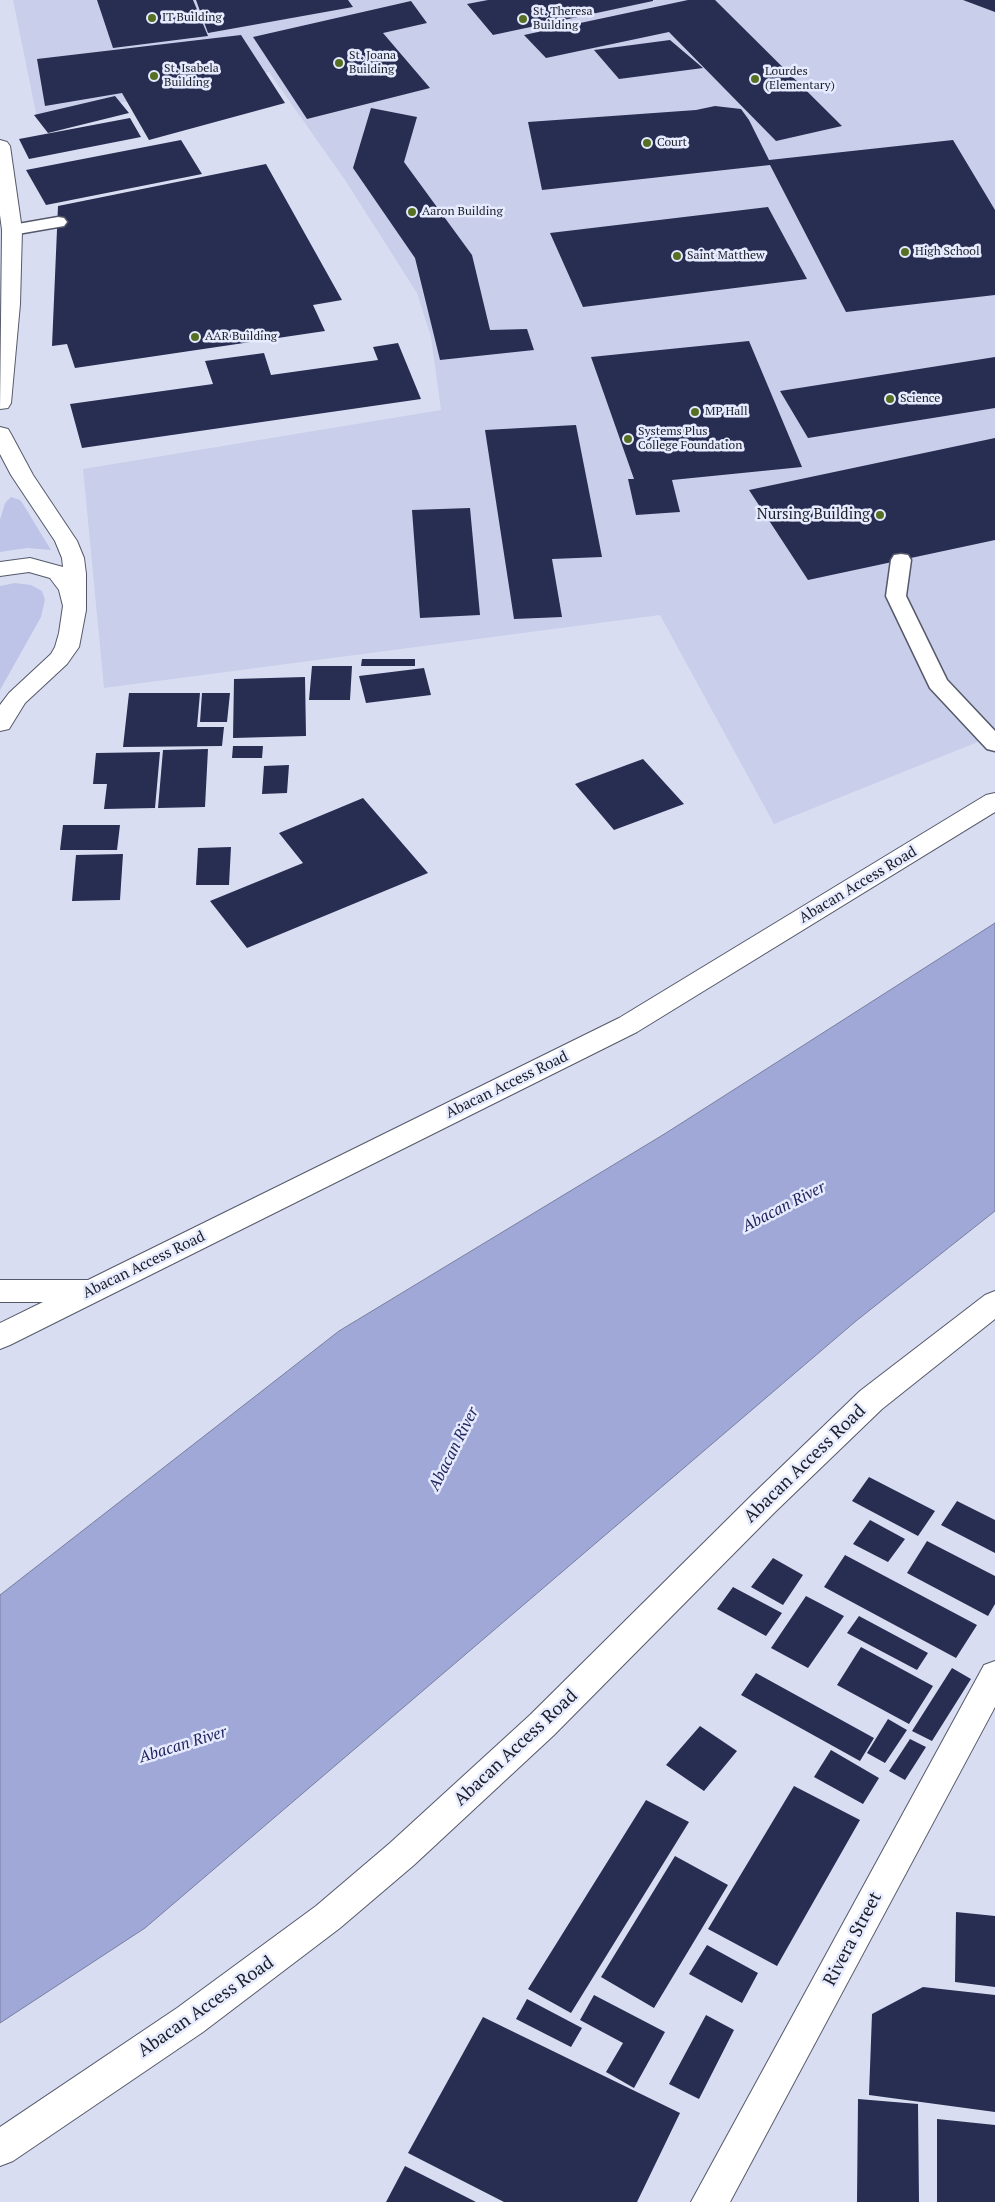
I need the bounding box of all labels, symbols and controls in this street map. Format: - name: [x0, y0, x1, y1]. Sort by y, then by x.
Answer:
- place label: St. Theresa Building: [533, 5, 593, 33]
- place label: IT Building: [162, 11, 222, 25]
- marker: IT Building: [146, 12, 158, 24]
- marker: St. Theresa Building: [517, 13, 529, 25]
- place label: St. Joana Building: [349, 49, 396, 77]
- marker: St. Joana Building: [333, 57, 345, 69]
- place label: St. Isabela Building: [164, 62, 219, 90]
- place label: Lourdes (Elementary): [765, 65, 835, 93]
- marker: St. Isabela Building: [148, 70, 160, 82]
- marker: Lourdes (Elementary): [749, 73, 761, 85]
- place label: Court: [657, 136, 687, 150]
- marker: Court: [641, 137, 653, 149]
- place label: Aaron Building: [422, 205, 503, 219]
- marker: Aaron Building: [406, 206, 418, 218]
- place label: High School: [915, 245, 980, 259]
- marker: High School: [899, 246, 911, 258]
- place label: Saint Matthew: [687, 249, 765, 263]
- marker: Saint Matthew: [671, 250, 683, 262]
- place label: AAR Building: [205, 330, 277, 344]
- marker: AAR Building: [189, 331, 201, 343]
- place label: Science: [900, 392, 940, 406]
- marker: Science: [884, 393, 896, 405]
- place label: MP Hall: [705, 405, 747, 419]
- marker: MP Hall: [689, 406, 701, 418]
- place label: Systems Plus College Foundation: [638, 425, 742, 453]
- marker: Systems Plus College Foundation: [622, 433, 634, 445]
- place label: Nursing Building: [757, 506, 870, 524]
- marker: Nursing Building: [874, 509, 886, 521]
- street label: Abacan Access Road: [796, 843, 920, 927]
- street label: Abacan Access Road: [443, 1048, 571, 1122]
- water label: Abacan River: [739, 1178, 829, 1236]
- street label: Abacan Access Road: [80, 1228, 208, 1302]
- street label: Abacan Access Road: [740, 1400, 870, 1528]
- water label: Abacan River: [425, 1404, 483, 1494]
- street label: Abacan Access Road: [450, 1685, 582, 1811]
- water label: Abacan River: [137, 1723, 229, 1767]
- street label: Rivera Street: [819, 1888, 887, 1990]
- street label: Abacan Access Road: [134, 1952, 278, 2062]

